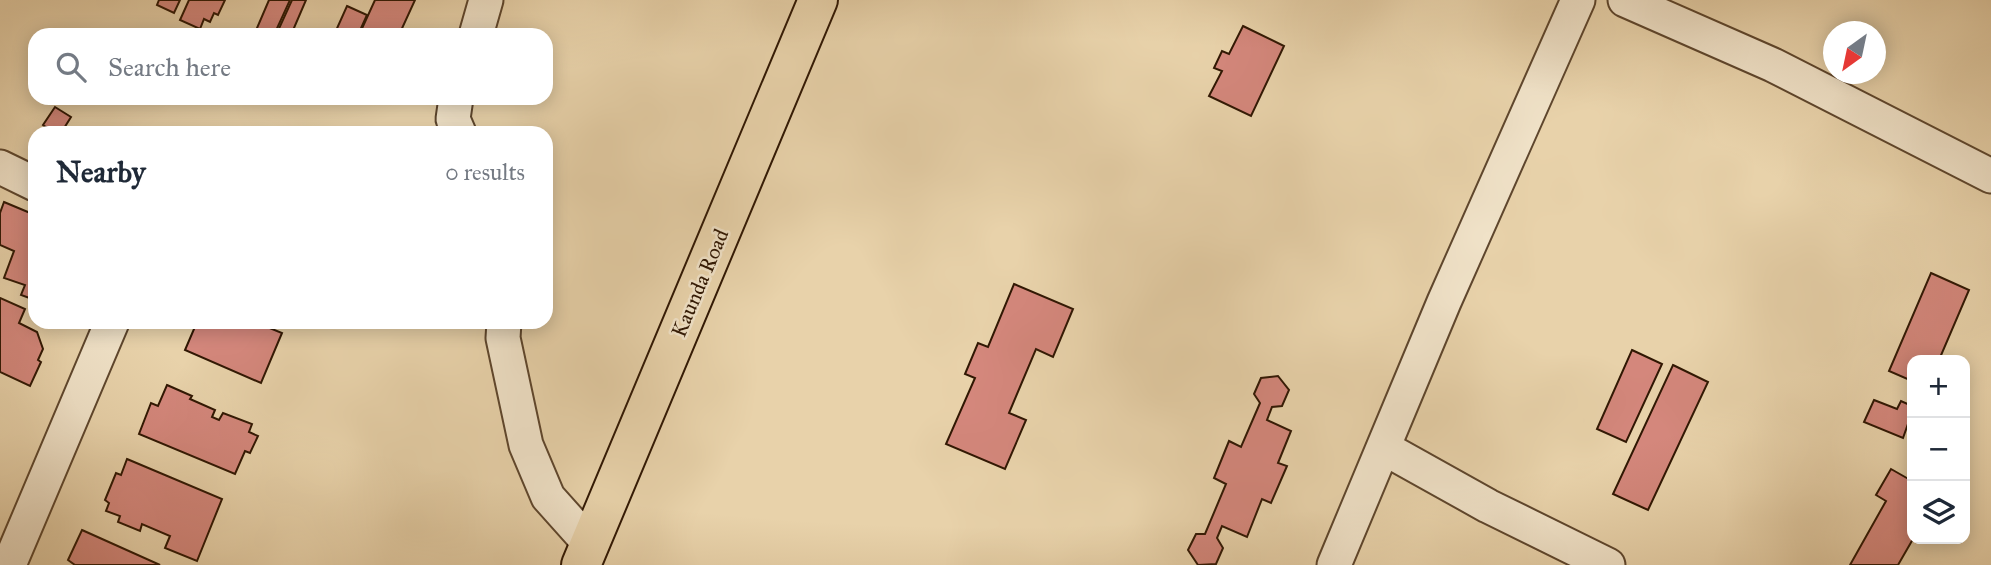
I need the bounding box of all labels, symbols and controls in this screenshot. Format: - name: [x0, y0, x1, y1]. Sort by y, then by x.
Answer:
- north arrow: [1823, 21, 1886, 84]
- search box: [28, 28, 553, 105]
- icon: search: [52, 48, 90, 86]
- text: Search here: [108, 51, 231, 83]
- text: Nearby: [56, 154, 146, 190]
- text: 0 results: [445, 158, 525, 186]
- street label: Kaunda Road: [666, 225, 735, 341]
- map controls: [1907, 355, 1970, 544]
- button: +: [1907, 355, 1970, 418]
- button: −: [1907, 418, 1970, 481]
- button: layers: [1907, 481, 1970, 544]

